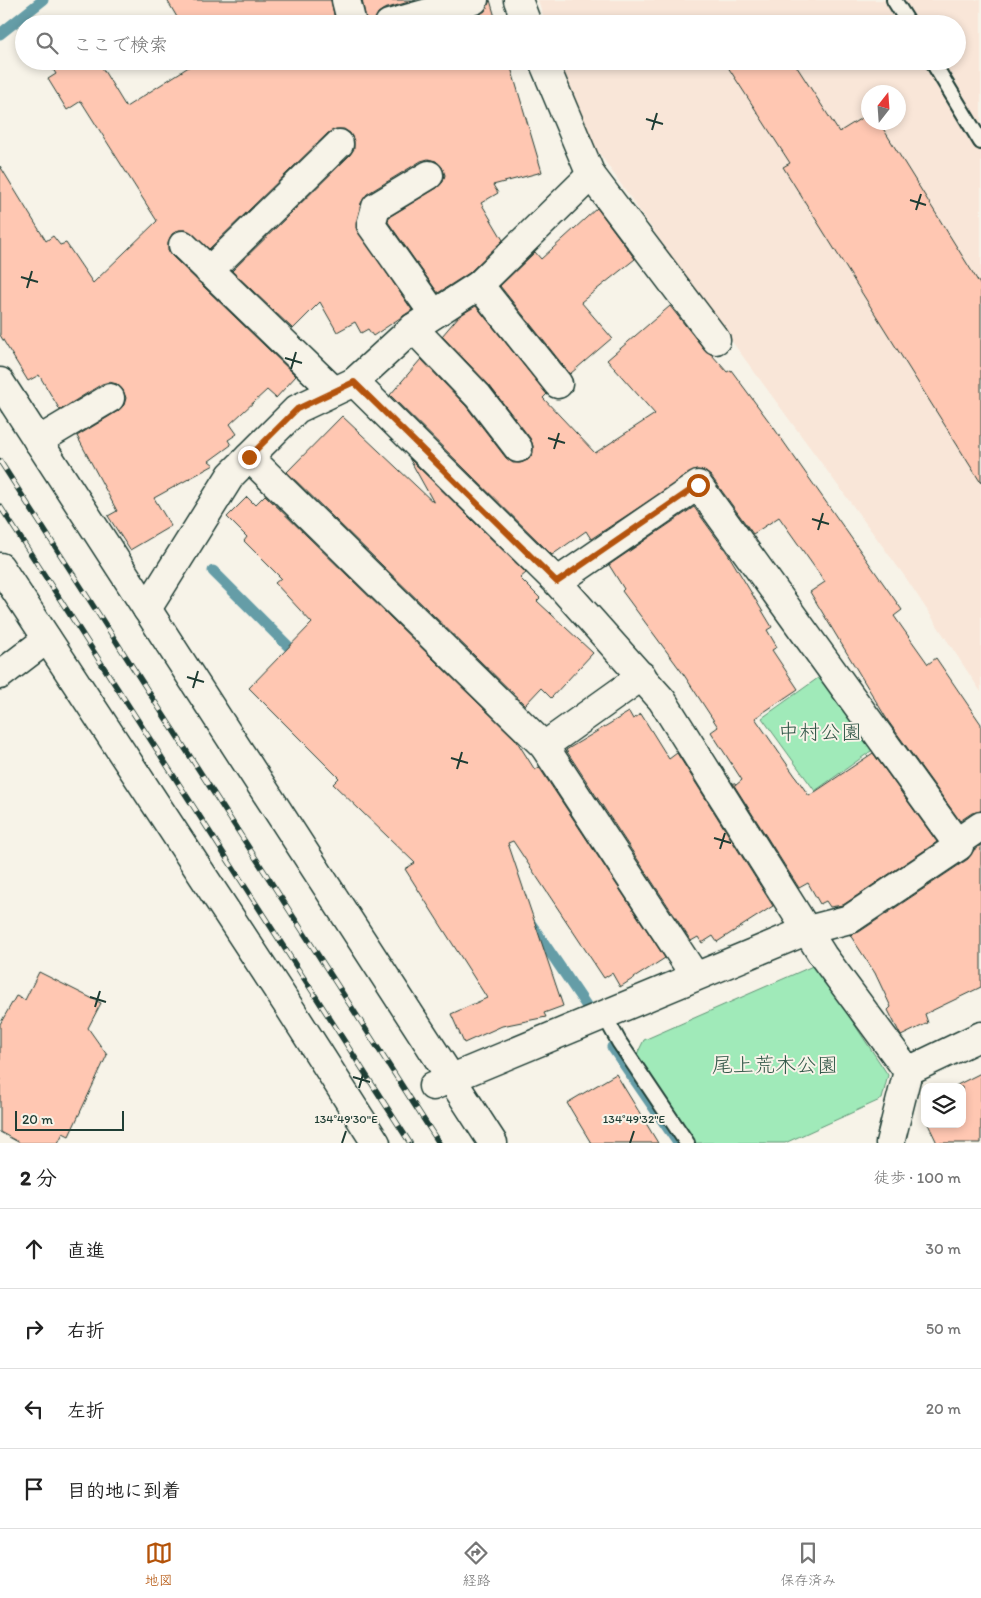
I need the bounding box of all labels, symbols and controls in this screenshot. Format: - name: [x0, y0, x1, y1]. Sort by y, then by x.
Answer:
- search box: [15, 15, 966, 70]
- icon: search: [33, 29, 61, 57]
- text: ここで検索: [73, 33, 168, 56]
- north arrow: [861, 85, 906, 130]
- route end: [238, 446, 261, 469]
- route start: [687, 474, 710, 497]
- park label: 中村公園: [778, 719, 862, 744]
- park label: 尾上荒木公園: [712, 1052, 838, 1077]
- map controls: [921, 1083, 966, 1128]
- button: layers: [921, 1083, 966, 1128]
- scale bar: [15, 1108, 124, 1131]
- text: 20 m: [22, 1111, 53, 1128]
- text: 134°49'30"E: [314, 1112, 378, 1126]
- text: 134°49'32"E: [603, 1112, 666, 1126]
- text: 2 分: [20, 1165, 57, 1190]
- text: 徒歩 · 100 m: [874, 1168, 961, 1187]
- icon: ahead: [20, 1235, 48, 1263]
- text: 直進: [67, 1239, 105, 1262]
- text: 30 m: [925, 1239, 961, 1258]
- icon: right: [20, 1315, 48, 1343]
- text: 右折: [67, 1319, 105, 1342]
- text: 50 m: [926, 1319, 961, 1338]
- icon: left: [20, 1395, 48, 1423]
- text: 左折: [67, 1399, 105, 1422]
- text: 20 m: [926, 1399, 961, 1418]
- icon: arrive: [20, 1475, 48, 1503]
- text: 目的地に到着: [67, 1479, 181, 1502]
- tab: 地図: [145, 1539, 173, 1589]
- tab: 経路: [462, 1539, 490, 1589]
- tab: 保存済み: [780, 1539, 836, 1589]

